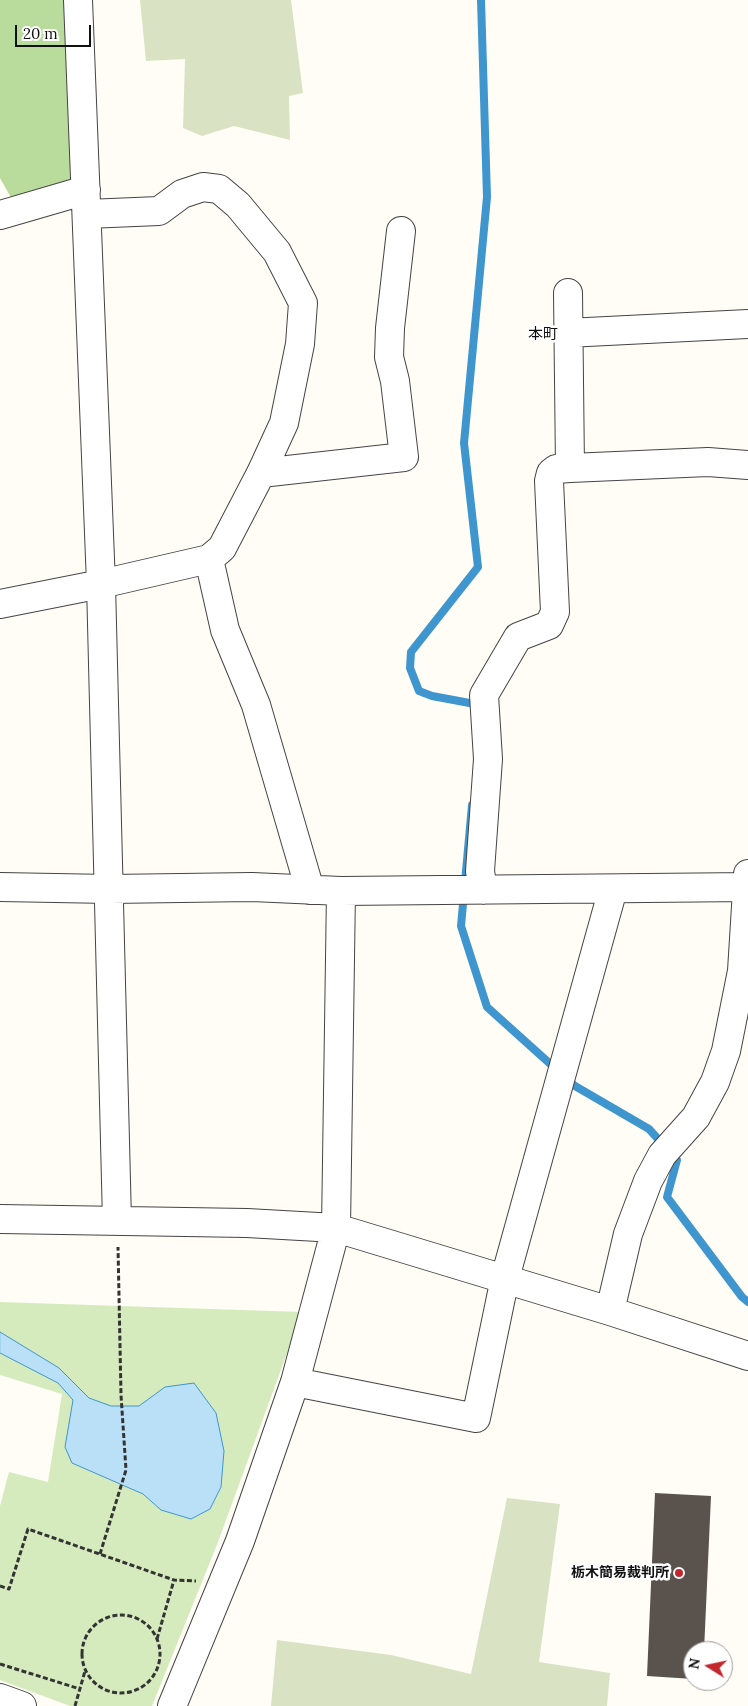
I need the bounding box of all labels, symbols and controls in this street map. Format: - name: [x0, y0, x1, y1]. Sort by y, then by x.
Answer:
- scale bar: [18, 15, 94, 47]
- text: 20 m: [23, 24, 58, 43]
- district label: 本町: [528, 326, 558, 344]
- place label: 栃木簡易裁判所: [571, 1565, 669, 1581]
- marker: 栃木簡易裁判所: [673, 1567, 685, 1579]
- north arrow: [683, 1641, 733, 1691]
- text: N: [684, 1657, 704, 1670]

